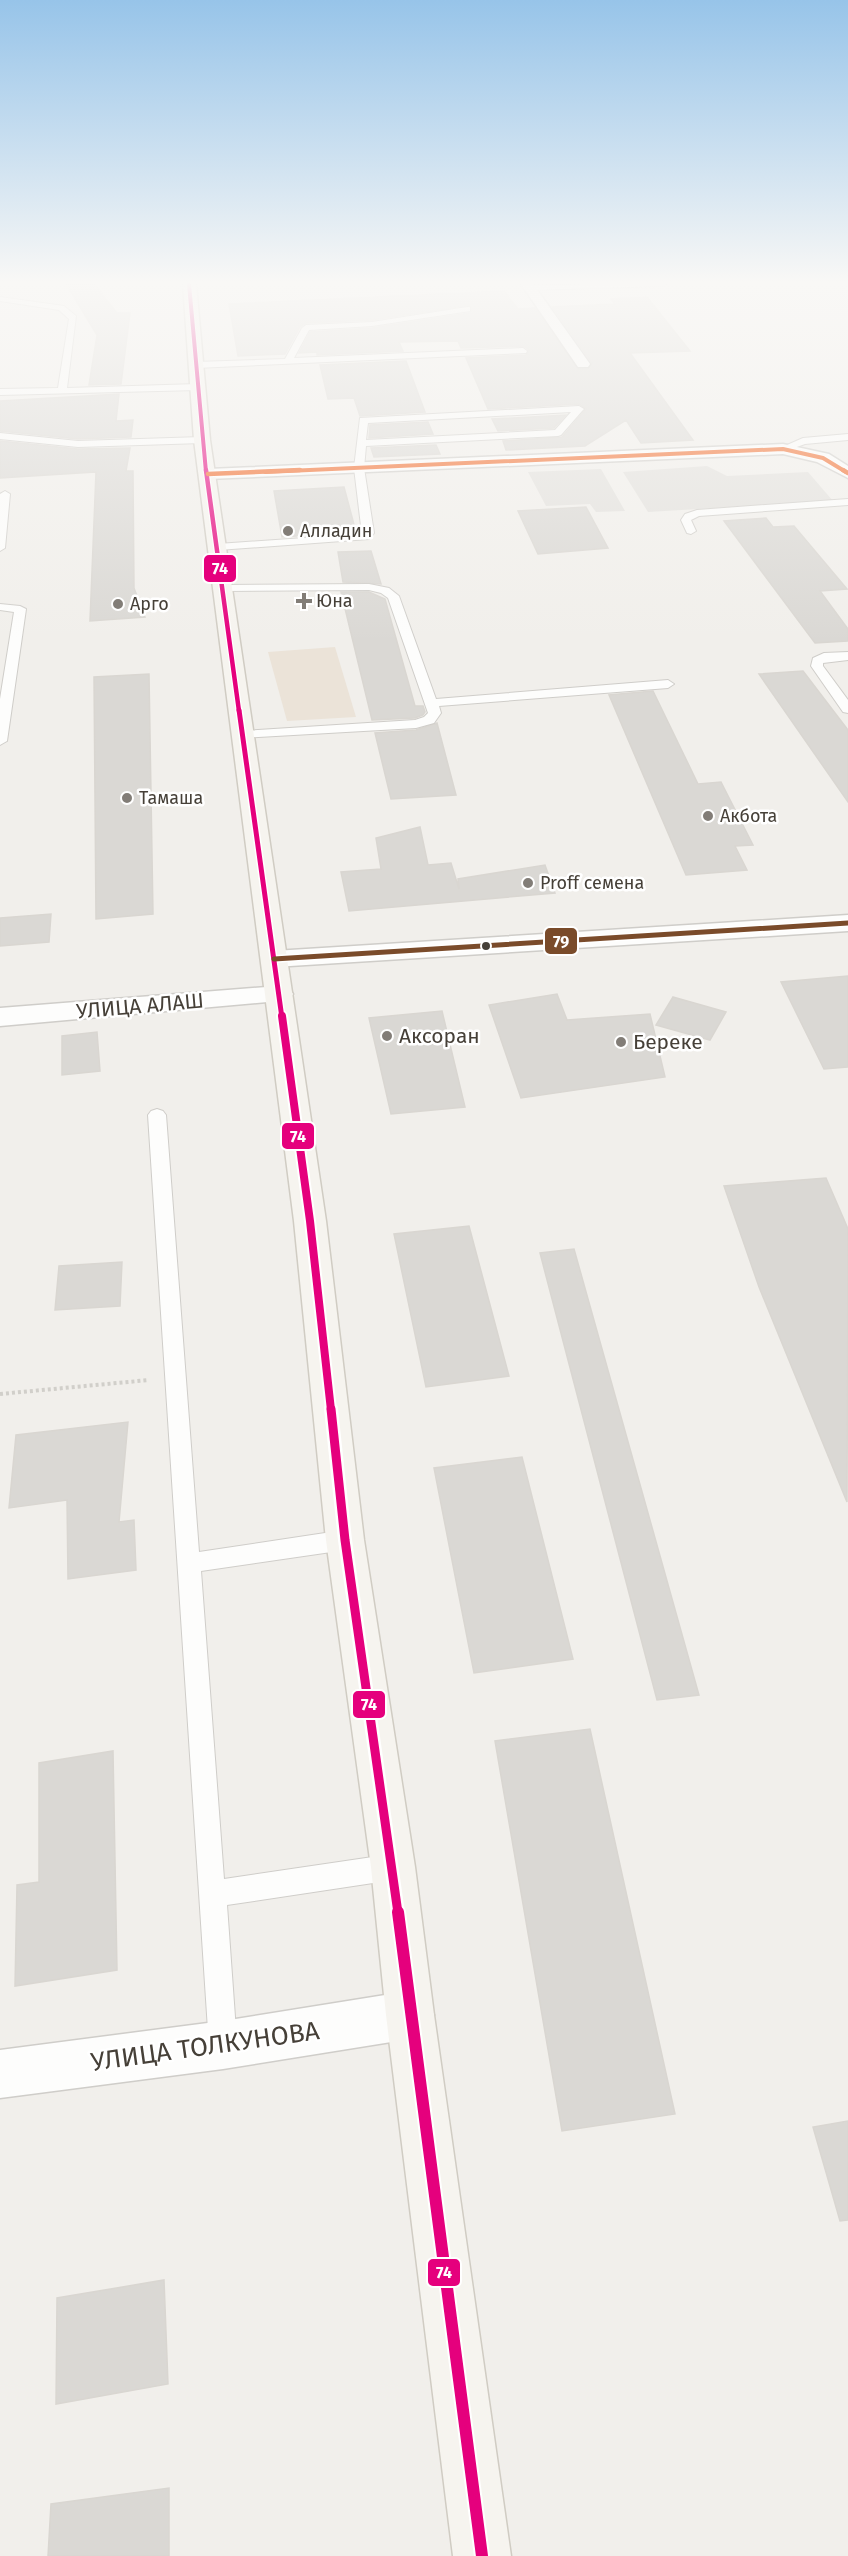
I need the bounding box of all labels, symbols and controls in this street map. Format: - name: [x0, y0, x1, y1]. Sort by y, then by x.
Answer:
- place label: Алладин: [300, 520, 372, 542]
- marker: Алладин: [281, 524, 295, 538]
- line badge: 74: [203, 554, 237, 583]
- text: 74: [212, 559, 228, 578]
- place label: Юна: [316, 590, 353, 612]
- place label: Арго: [130, 593, 169, 615]
- marker: Юна: [297, 594, 311, 608]
- marker: Арго: [111, 597, 125, 611]
- place label: Тамаша: [139, 787, 203, 809]
- marker: Тамаша: [120, 791, 134, 805]
- place label: Акбота: [720, 805, 777, 827]
- marker: Акбота: [701, 809, 715, 823]
- place label: Proff семена: [540, 872, 644, 894]
- marker: Proff семена: [521, 876, 535, 890]
- line badge: 79: [544, 927, 578, 955]
- text: 79: [553, 932, 569, 951]
- unlabelled marker: [480, 940, 492, 952]
- street label: УЛИЦА АЛАШ: [75, 987, 205, 1025]
- place label: Аксоран: [399, 1023, 480, 1049]
- marker: Аксоран: [380, 1029, 394, 1043]
- place label: Береке: [633, 1029, 703, 1055]
- marker: Береке: [614, 1035, 628, 1049]
- line badge: 74: [281, 1122, 315, 1150]
- text: 74: [290, 1127, 306, 1146]
- line badge: 74: [352, 1690, 386, 1719]
- text: 74: [361, 1695, 377, 1714]
- street label: УЛИЦА ТОЛКУНОВА: [89, 2015, 321, 2078]
- line badge: 74: [427, 2258, 461, 2287]
- text: 74: [436, 2263, 452, 2282]

